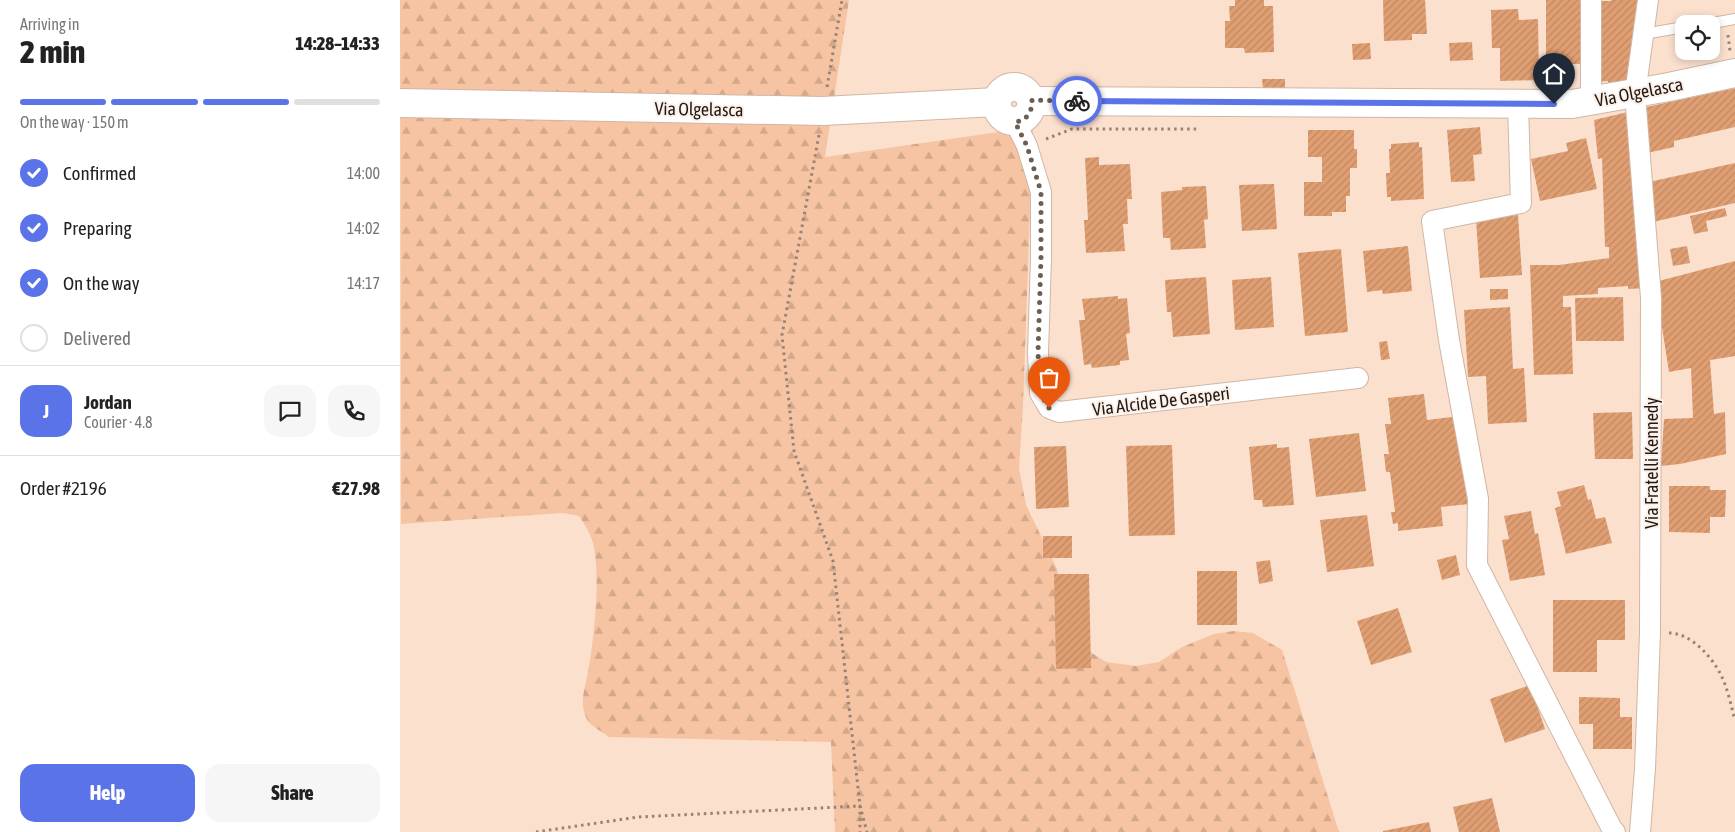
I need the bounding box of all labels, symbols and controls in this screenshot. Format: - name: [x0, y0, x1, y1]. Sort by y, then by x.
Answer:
- text: Arriving in: [20, 15, 80, 33]
- map controls: [1675, 15, 1720, 60]
- button: locate: [1675, 15, 1720, 60]
- text: 14:28–14:33: [295, 32, 380, 54]
- text: 2 min: [20, 33, 85, 70]
- pin: [1533, 53, 1575, 104]
- icon: home: [1540, 60, 1568, 88]
- street label: Via Olgelasca: [1593, 73, 1685, 111]
- courier: [1052, 76, 1102, 126]
- icon: bike: [1063, 87, 1091, 115]
- street label: Via Olgelasca: [654, 98, 744, 120]
- text: On the way · 150 m: [20, 113, 129, 131]
- icon: check: [20, 159, 48, 187]
- text: Confirmed: [63, 162, 136, 184]
- text: 14:00: [347, 164, 380, 182]
- icon: check: [20, 214, 48, 242]
- text: Preparing: [63, 217, 132, 239]
- text: 14:02: [347, 219, 380, 237]
- icon: check: [20, 269, 48, 297]
- text: On the way: [63, 272, 140, 294]
- text: 14:17: [347, 274, 380, 292]
- text: Delivered: [63, 327, 131, 349]
- pin: [1028, 357, 1070, 408]
- icon: bag: [1035, 364, 1063, 392]
- street label: Via Alcide De Gasperi: [1091, 382, 1231, 420]
- button: chat: [264, 385, 316, 437]
- button: phone: [328, 385, 380, 437]
- text: Jordan: [84, 391, 132, 413]
- street label: Via Fratelli Kennedy: [1641, 397, 1662, 529]
- text: J: [43, 400, 49, 422]
- text: Courier · 4.8: [84, 413, 153, 431]
- text: Order #2196: [20, 477, 107, 499]
- text: €27.98: [332, 477, 380, 499]
- button: Help: [20, 764, 195, 822]
- button: Share: [205, 764, 380, 822]

